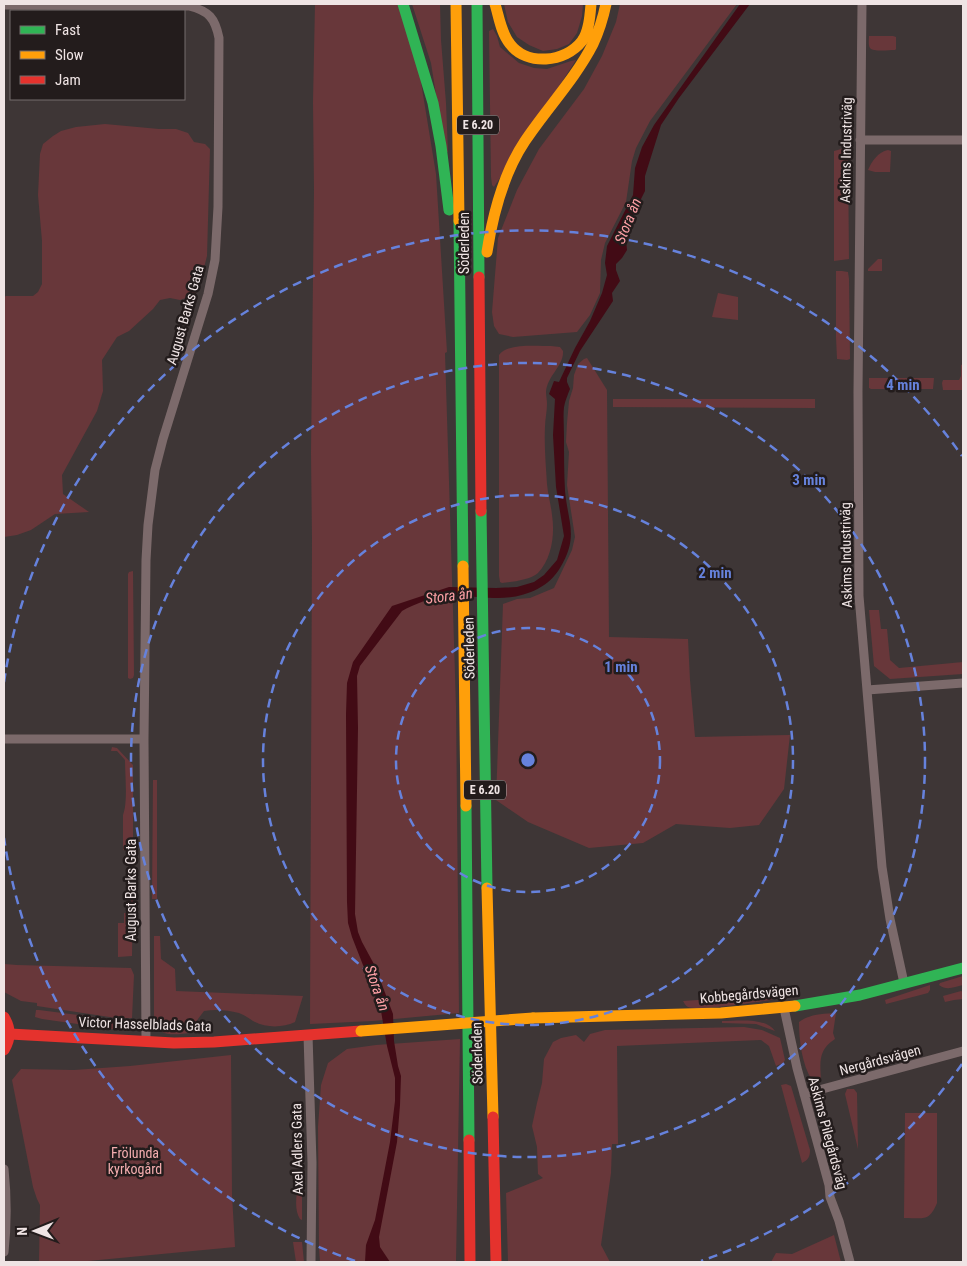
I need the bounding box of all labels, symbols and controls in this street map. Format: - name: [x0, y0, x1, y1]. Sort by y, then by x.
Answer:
- legend: [10, 10, 185, 100]
- text: Fast: [55, 21, 80, 39]
- text: Slow: [55, 46, 84, 64]
- text: Jam: [55, 71, 81, 89]
- street label: Askims Industriväg: [837, 97, 855, 203]
- road number: E 6.20: [457, 116, 499, 134]
- water label: Stora ån: [611, 196, 645, 246]
- street label: Söderleden: [456, 212, 472, 274]
- street label: August Barks Gata: [163, 264, 207, 366]
- text: 4 min: [886, 376, 920, 394]
- text: 3 min: [792, 471, 826, 489]
- street label: Askims Industriväg: [837, 502, 855, 608]
- text: 2 min: [698, 564, 732, 582]
- water label: Stora ån: [424, 584, 474, 608]
- street label: Söderleden: [460, 617, 478, 679]
- text: 1 min: [604, 658, 638, 676]
- centre of rings: [519, 751, 537, 769]
- road number: E 6.20: [464, 780, 506, 800]
- street label: August Barks Gata: [123, 839, 139, 941]
- water label: Stora ån: [361, 963, 393, 1013]
- street label: Kobbegårdsvägen: [699, 982, 799, 1006]
- street label: Victor Hasselblads Gata: [78, 1014, 212, 1034]
- street label: Söderleden: [468, 1022, 486, 1084]
- street label: Nergårdsvägen: [838, 1041, 922, 1079]
- street label: Askims Pilegårdsväg: [805, 1075, 851, 1191]
- street label: Axel Adlers Gata: [288, 1103, 306, 1195]
- park label: Frölunda kyrkogård: [108, 1145, 162, 1177]
- north arrow: [10, 1206, 60, 1256]
- text: N: [14, 1227, 30, 1236]

